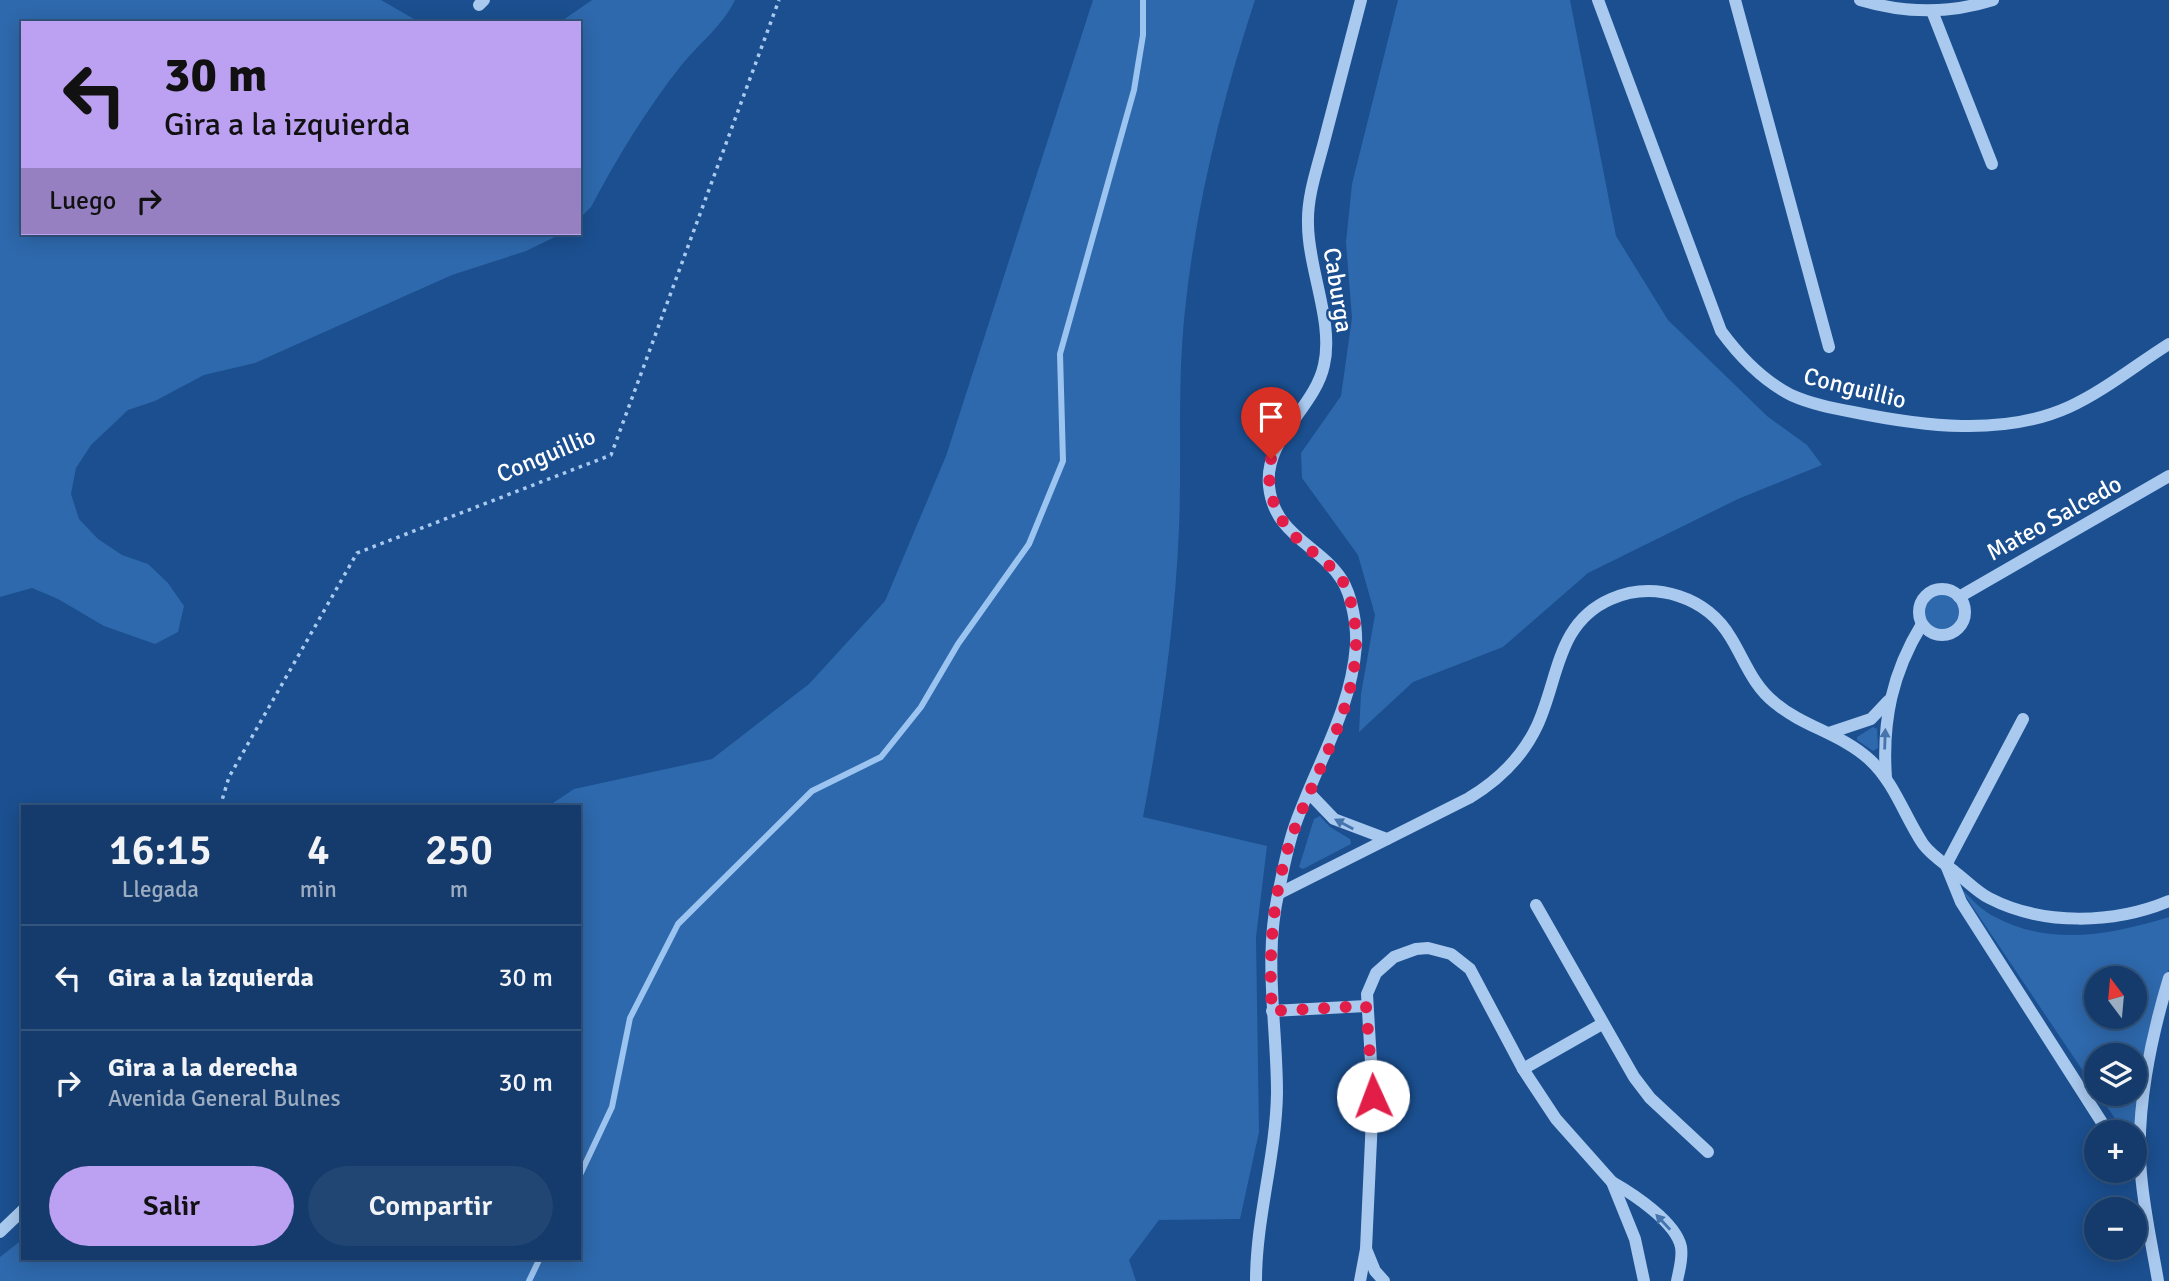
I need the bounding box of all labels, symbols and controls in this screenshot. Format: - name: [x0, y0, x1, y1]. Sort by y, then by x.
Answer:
- text: 30 m: [164, 45, 267, 105]
- icon: left: [49, 49, 140, 140]
- text: Gira a la izquierda: [164, 105, 411, 144]
- icon: right: [130, 182, 168, 220]
- text: Luego: [49, 185, 116, 217]
- street label: Caburga: [1316, 245, 1360, 335]
- street label: Conguillio: [1801, 361, 1909, 415]
- pin: [1241, 387, 1301, 459]
- icon: arrive: [1252, 398, 1290, 436]
- street label: Conguillio: [492, 421, 600, 489]
- street label: Mateo Salcedo: [1981, 469, 2127, 567]
- one-way arrow: [1880, 728, 1891, 750]
- one-way arrow: [1334, 818, 1354, 829]
- text: 16:15: [109, 825, 212, 876]
- text: 4: [307, 825, 330, 876]
- text: 250: [425, 825, 493, 876]
- text: Llegada: [122, 875, 199, 904]
- text: min: [300, 875, 337, 904]
- text: m: [450, 875, 468, 904]
- icon: left: [49, 959, 87, 997]
- text: Gira a la izquierda: [108, 962, 314, 994]
- text: 30 m: [498, 962, 553, 994]
- north arrow: [2084, 966, 2147, 1029]
- map controls: [2084, 966, 2147, 1260]
- button: layers: [2084, 1043, 2147, 1106]
- text: Gira a la derecha: [108, 1052, 298, 1084]
- position arrow: [1336, 1059, 1410, 1133]
- icon: right: [49, 1064, 87, 1102]
- text: 30 m: [498, 1067, 553, 1099]
- text: Avenida General Bulnes: [108, 1084, 341, 1113]
- button: +: [2084, 1120, 2147, 1183]
- button: Salir: [49, 1166, 294, 1246]
- button: Compartir: [308, 1166, 553, 1246]
- button: −: [2084, 1197, 2147, 1260]
- one-way arrow: [1656, 1214, 1672, 1231]

